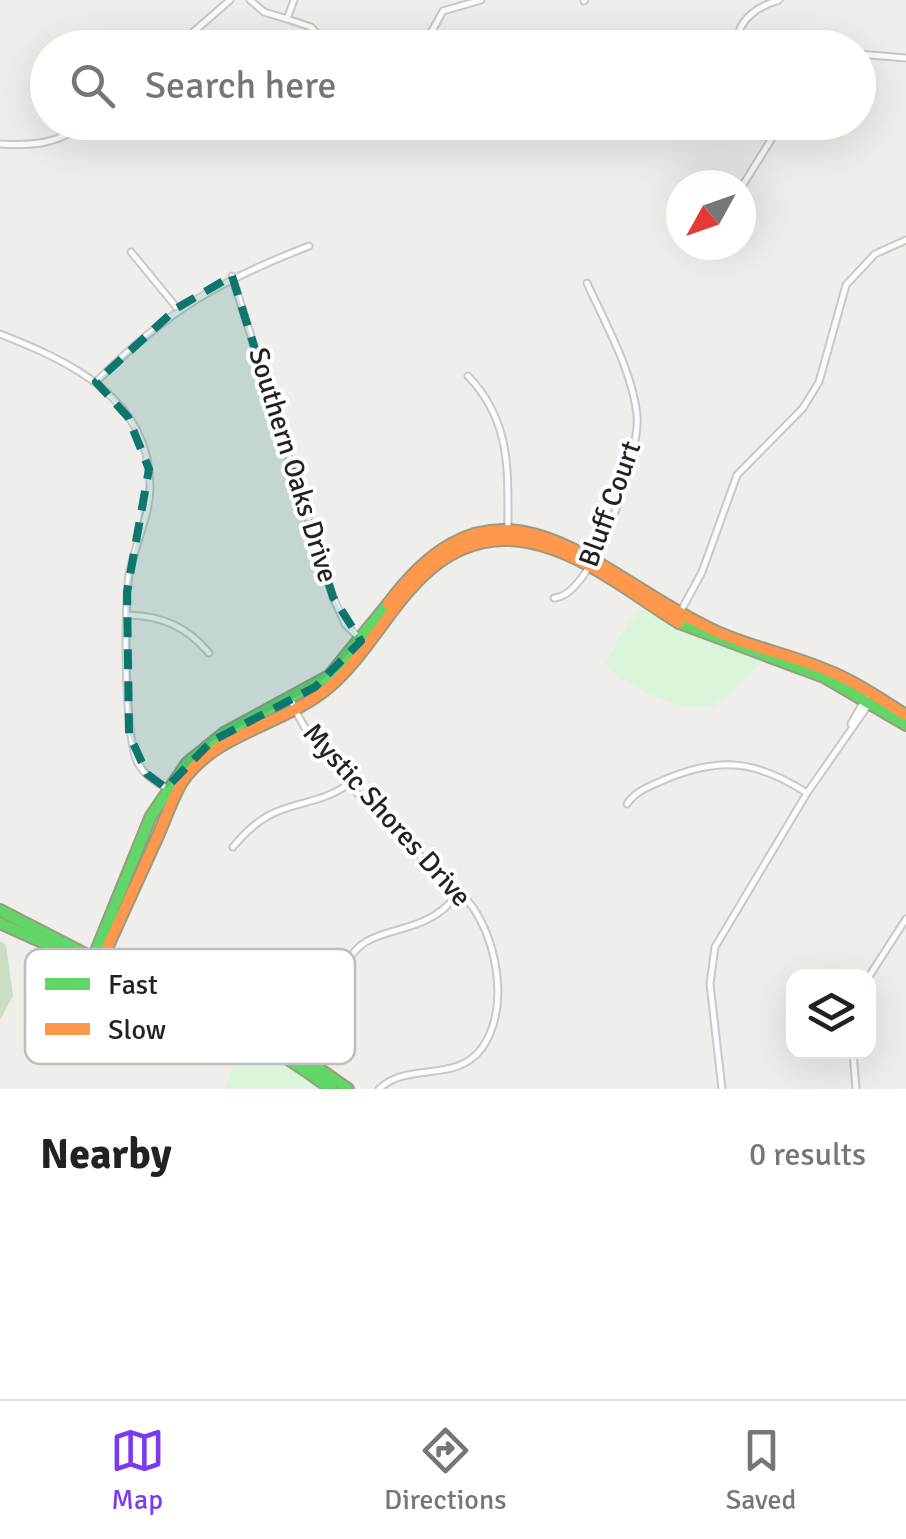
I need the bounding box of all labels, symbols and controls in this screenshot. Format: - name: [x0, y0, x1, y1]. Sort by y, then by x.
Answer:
- search box: [30, 30, 876, 140]
- icon: search: [65, 58, 120, 113]
- text: Search here: [145, 62, 337, 109]
- north arrow: [666, 170, 756, 260]
- street label: Southern Oaks Drive: [241, 344, 345, 586]
- street label: Bluff Court: [572, 436, 649, 572]
- street label: Mystic Shores Drive: [296, 716, 478, 914]
- legend: [25, 949, 355, 1064]
- text: Fast: [108, 968, 158, 1002]
- map controls: [786, 969, 876, 1059]
- button: layers: [786, 969, 876, 1059]
- text: Slow: [108, 1013, 166, 1047]
- text: Nearby: [40, 1129, 172, 1180]
- text: 0 results: [749, 1135, 866, 1174]
- tab: Map: [110, 1423, 165, 1517]
- tab: Directions: [384, 1423, 506, 1517]
- tab: Saved: [726, 1423, 796, 1517]

